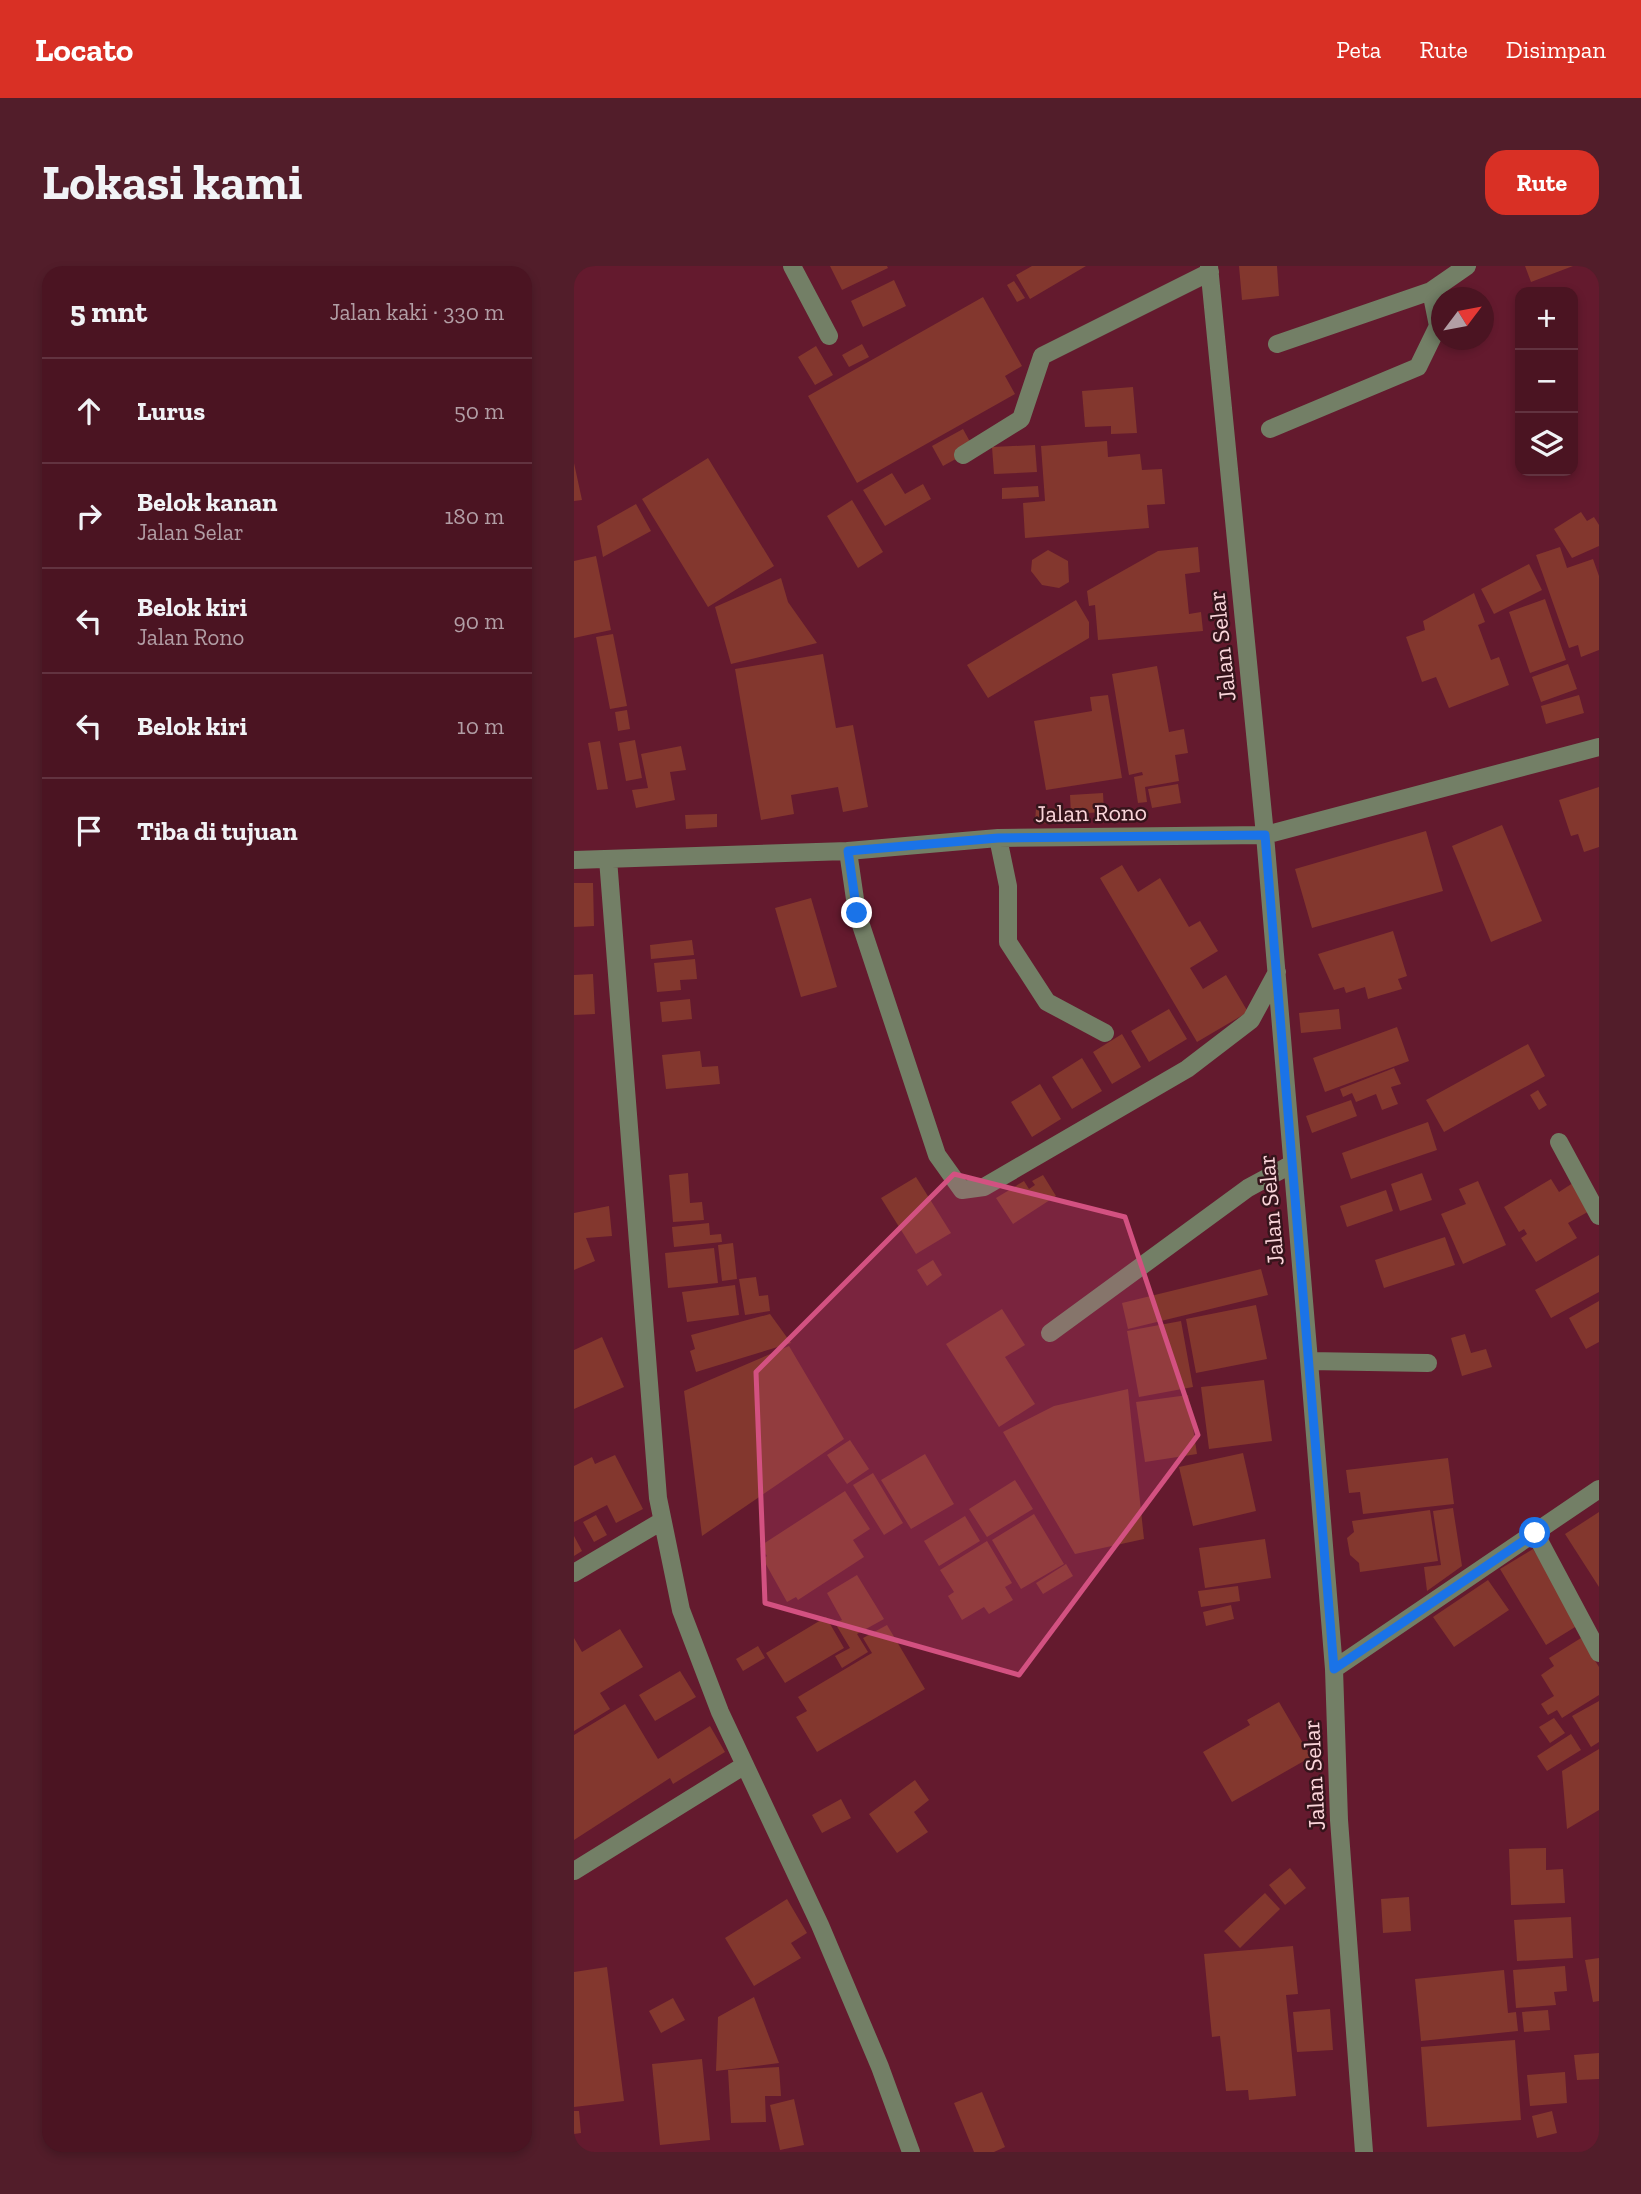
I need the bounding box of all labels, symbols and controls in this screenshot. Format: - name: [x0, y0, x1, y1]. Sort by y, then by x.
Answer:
- text: Locato: [35, 30, 133, 69]
- text: Peta: [1336, 35, 1381, 64]
- text: Rute: [1419, 35, 1468, 64]
- text: Disimpan: [1506, 35, 1606, 64]
- button: Rute: [1485, 150, 1599, 215]
- text: Lokasi kami: [42, 153, 303, 212]
- north arrow: [1431, 287, 1494, 350]
- map controls: [1515, 287, 1578, 476]
- button: +: [1515, 287, 1578, 350]
- text: 5 mnt: [70, 294, 147, 330]
- text: Jalan kaki · 330 m: [330, 298, 504, 326]
- button: −: [1515, 350, 1578, 413]
- icon: ahead: [70, 392, 108, 430]
- text: Lurus: [137, 395, 205, 427]
- text: 50 m: [454, 397, 504, 425]
- button: layers: [1515, 413, 1578, 476]
- text: Belok kanan: [137, 486, 278, 518]
- icon: right: [70, 497, 108, 535]
- text: 180 m: [444, 502, 504, 530]
- text: Jalan Selar: [137, 518, 244, 546]
- street label: Jalan Selar: [1201, 589, 1242, 703]
- text: Belok kiri: [137, 591, 247, 623]
- icon: left: [70, 602, 108, 640]
- text: 90 m: [453, 607, 504, 635]
- text: Jalan Rono: [137, 623, 244, 651]
- icon: left: [70, 707, 108, 745]
- text: Belok kiri: [137, 710, 247, 742]
- text: 10 m: [457, 712, 504, 740]
- street label: Jalan Rono: [1035, 797, 1147, 828]
- icon: arrive: [70, 812, 108, 850]
- text: Tiba di tujuan: [137, 815, 298, 847]
- route end: [841, 897, 872, 928]
- street label: Jalan Selar: [1251, 1153, 1290, 1267]
- route start: [1519, 1517, 1550, 1548]
- street label: Jalan Selar: [1296, 1719, 1331, 1831]

